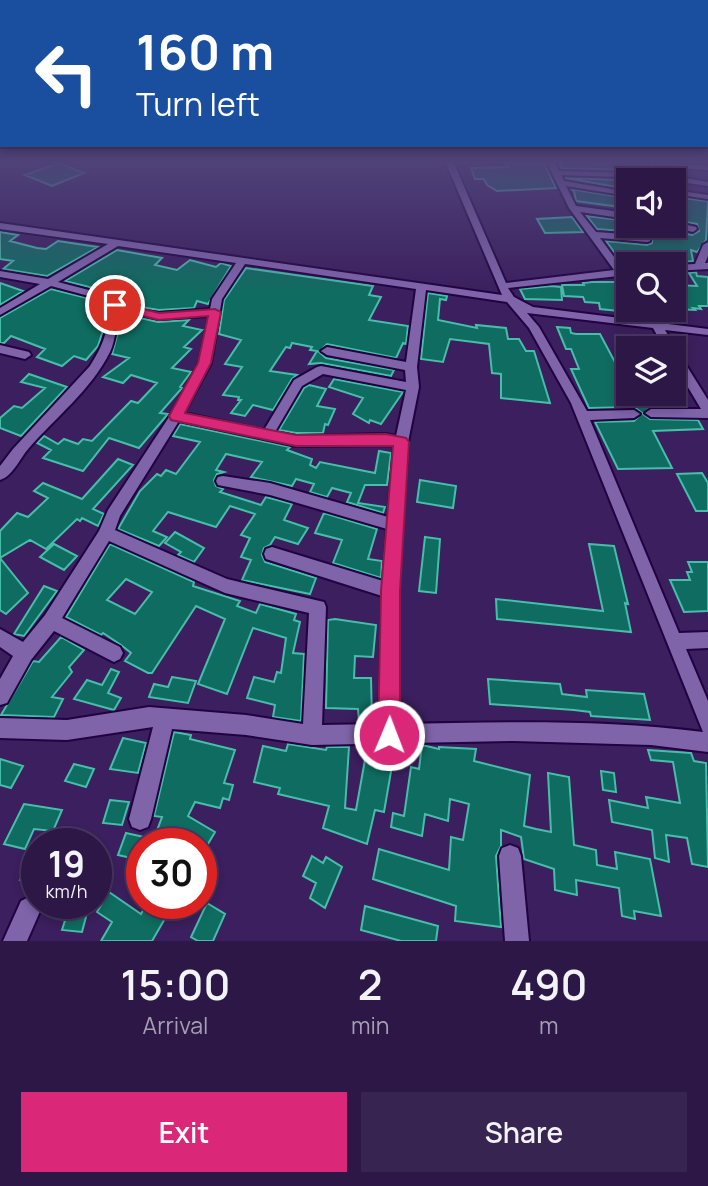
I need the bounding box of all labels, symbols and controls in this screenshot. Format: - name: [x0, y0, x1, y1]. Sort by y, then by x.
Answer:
- text: 160 m: [136, 18, 274, 85]
- icon: left: [21, 28, 112, 119]
- text: Turn left: [136, 82, 260, 126]
- map controls: [616, 168, 686, 406]
- button: sound: [616, 168, 686, 238]
- button: search: [616, 252, 686, 322]
- pin: [85, 275, 145, 335]
- icon: arrive: [96, 286, 134, 324]
- button: layers: [616, 336, 686, 406]
- position arrow: [352, 698, 426, 772]
- speed limit sign: 30: [126, 828, 217, 919]
- text: 19: [48, 840, 85, 888]
- text: km/h: [46, 879, 87, 903]
- text: 15:00: [120, 955, 230, 1013]
- text: 2: [358, 955, 383, 1013]
- text: 490: [510, 955, 587, 1013]
- text: Arrival: [143, 1009, 208, 1041]
- text: min: [351, 1009, 389, 1041]
- text: m: [539, 1009, 558, 1041]
- button: Exit: [21, 1092, 347, 1172]
- button: Share: [361, 1092, 687, 1172]

